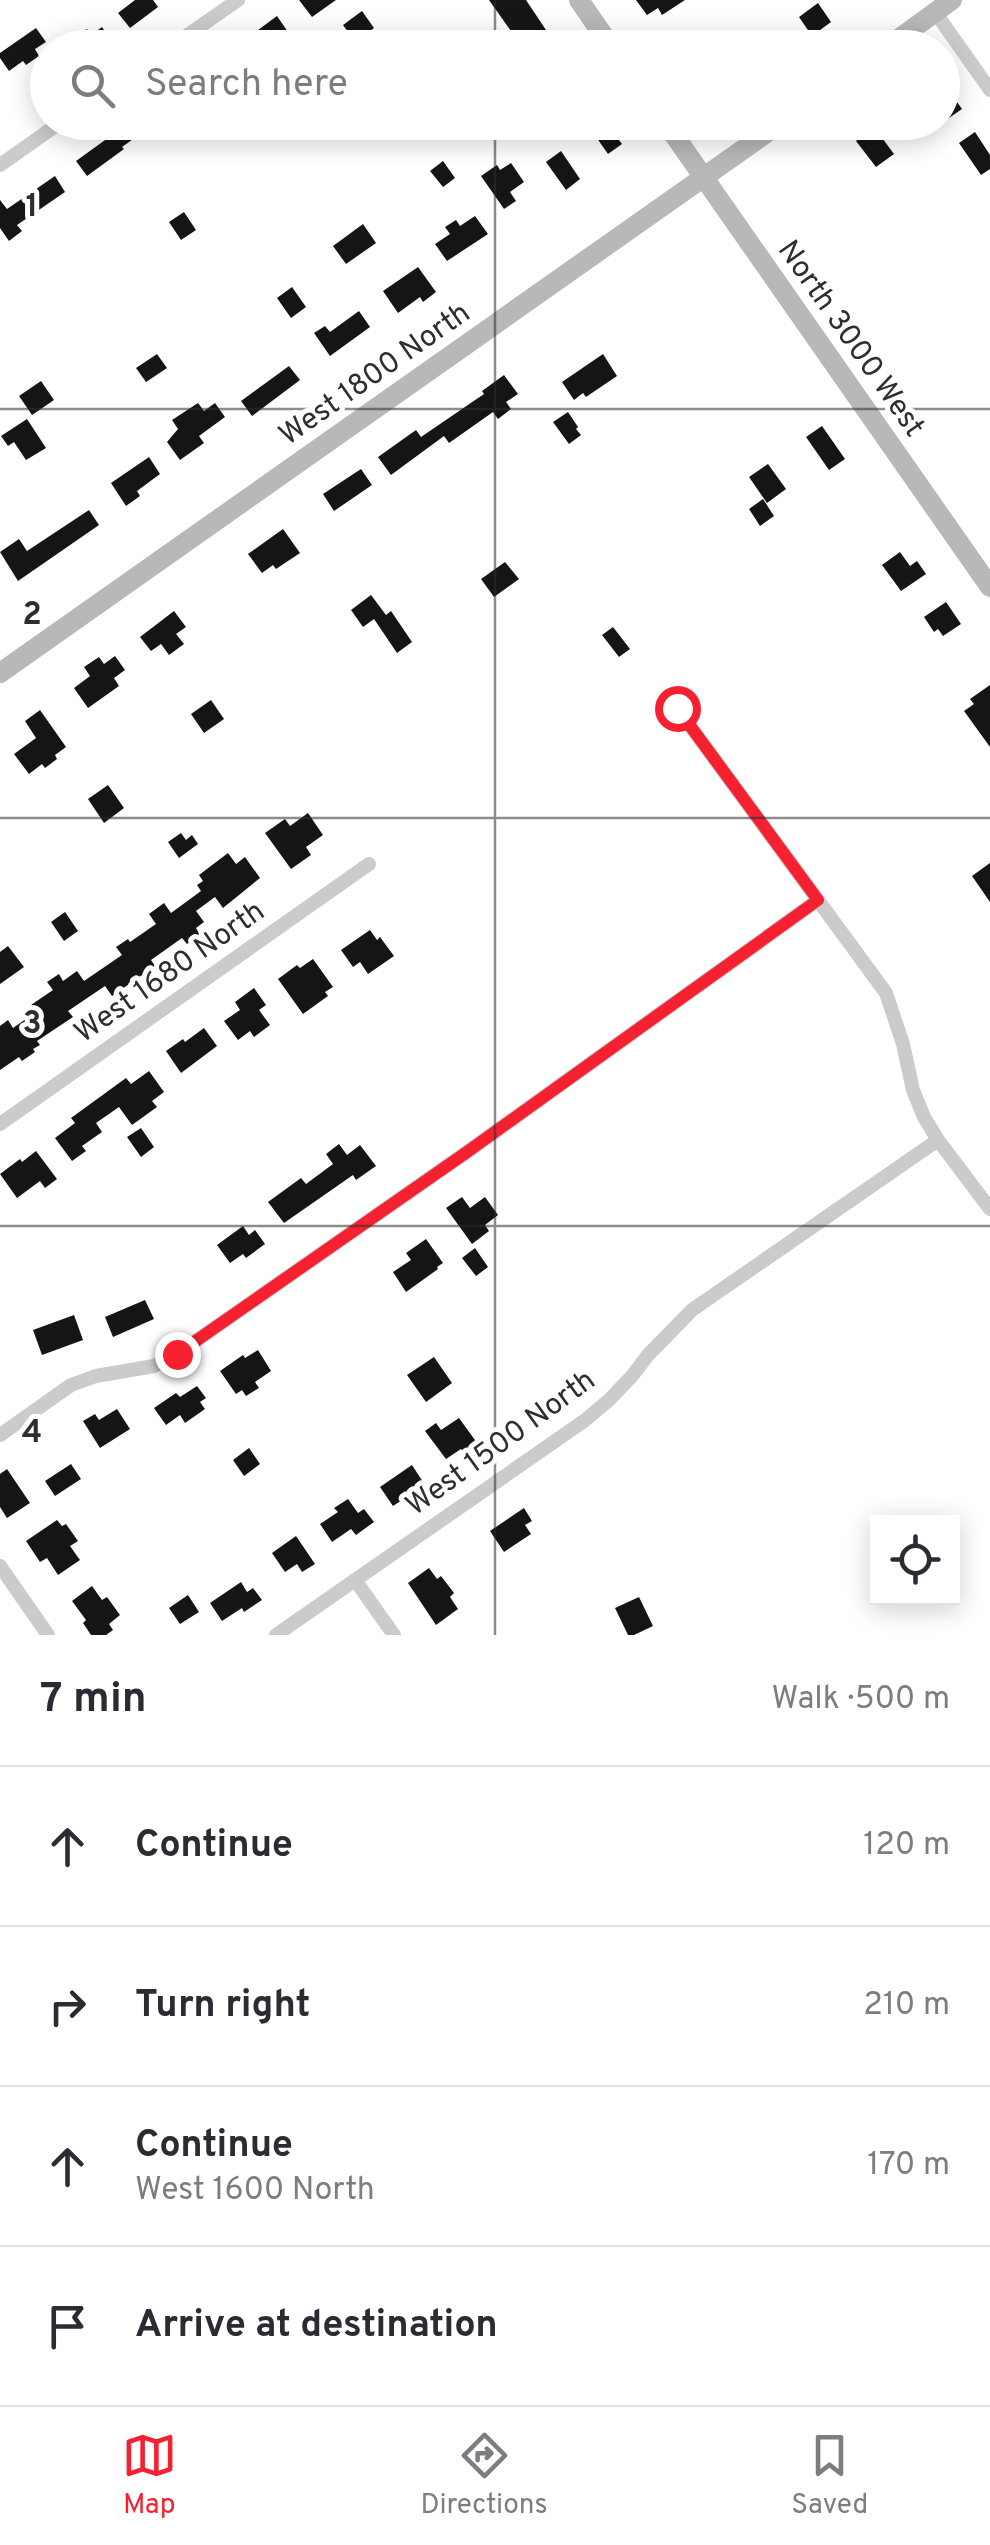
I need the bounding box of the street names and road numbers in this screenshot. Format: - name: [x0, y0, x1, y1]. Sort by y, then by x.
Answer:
- street label: North 3000 West: [768, 234, 932, 445]
- street label: West 1800 North: [273, 295, 478, 455]
- street label: West 1680 North: [68, 894, 273, 1052]
- street label: West 1500 North: [399, 1363, 603, 1525]

